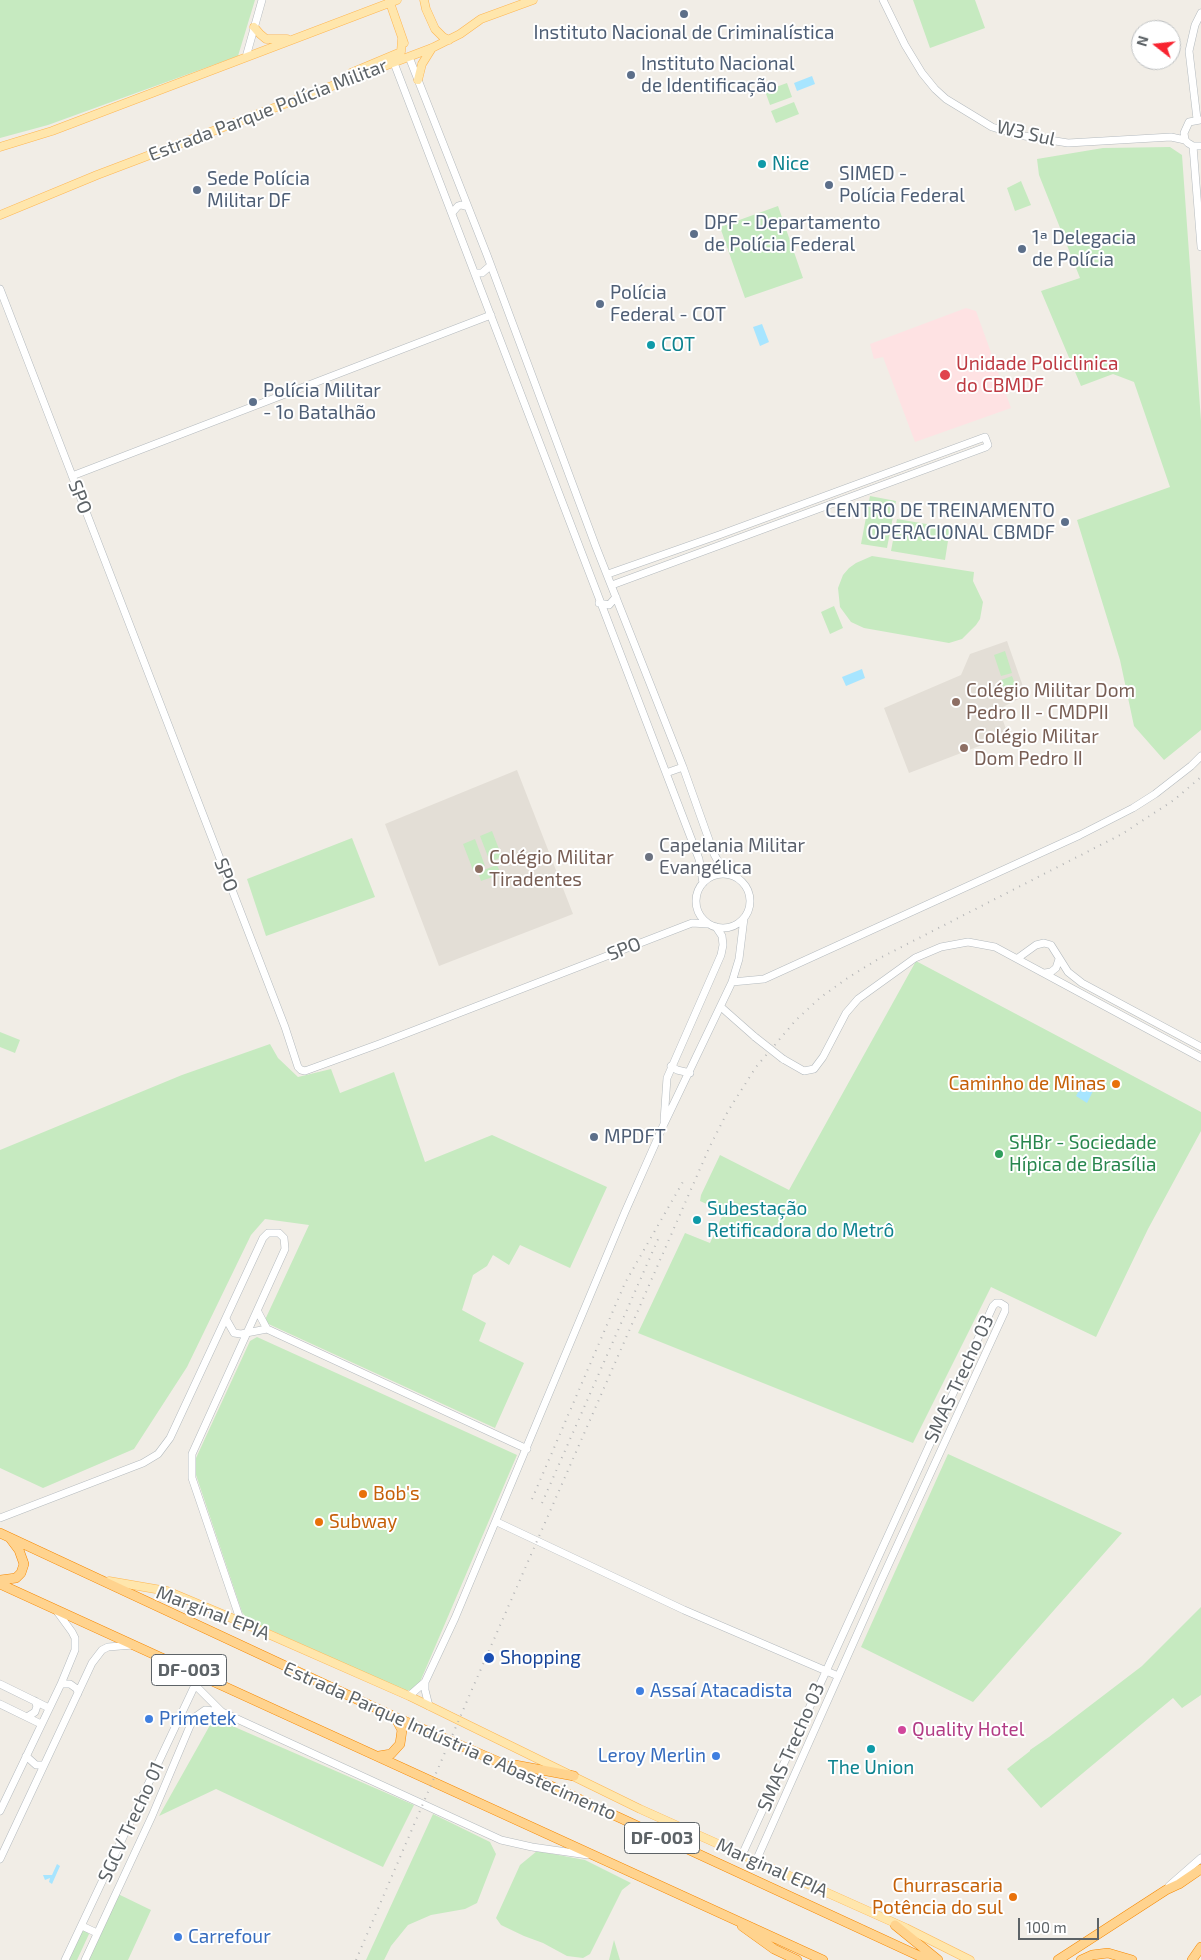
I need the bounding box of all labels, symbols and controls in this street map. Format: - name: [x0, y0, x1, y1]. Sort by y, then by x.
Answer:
- marker: Instituto Nacional de Criminalística: [678, 8, 690, 20]
- north arrow: [1131, 20, 1181, 70]
- place label: Instituto Nacional de Criminalística: [534, 22, 834, 44]
- text: N: [1132, 34, 1152, 48]
- place label: Instituto Nacional de Identificação: [641, 53, 795, 97]
- street label: Estrada Parque Polícia Militar: [145, 54, 391, 166]
- marker: Instituto Nacional de Identificação: [625, 69, 637, 81]
- street label: W3 Sul: [994, 115, 1058, 151]
- place label: Nice: [772, 153, 809, 175]
- marker: Nice: [756, 158, 768, 170]
- place label: SIMED - Polícia Federal: [839, 163, 965, 207]
- place label: Sede Polícia Militar DF: [207, 168, 310, 212]
- marker: SIMED - Polícia Federal: [823, 179, 835, 191]
- marker: Sede Polícia Militar DF: [191, 184, 203, 196]
- place label: DPF - Departamento de Polícia Federal: [704, 212, 881, 256]
- place label: 1ª Delegacia de Polícia: [1032, 227, 1136, 271]
- marker: DPF - Departamento de Polícia Federal: [688, 228, 700, 240]
- marker: 1ª Delegacia de Polícia: [1016, 243, 1028, 255]
- place label: Polícia Federal - COT: [610, 282, 726, 326]
- marker: Polícia Federal - COT: [594, 298, 606, 310]
- place label: COT: [661, 334, 695, 356]
- marker: COT: [645, 339, 657, 351]
- place label: Unidade Policlinica do CBMDF: [956, 353, 1118, 397]
- marker: Unidade Policlinica do CBMDF: [938, 368, 952, 382]
- place label: Polícia Militar - 1o Batalhão: [263, 380, 381, 424]
- marker: Polícia Militar - 1o Batalhão: [247, 396, 259, 408]
- street label: SPO: [63, 477, 97, 517]
- place label: CENTRO DE TREINAMENTO OPERACIONAL CBMDF: [825, 500, 1055, 544]
- marker: CENTRO DE TREINAMENTO OPERACIONAL CBMDF: [1059, 516, 1071, 528]
- place label: Colégio Militar Dom Pedro II - CMDPII: [966, 680, 1135, 724]
- marker: Colégio Militar Dom Pedro II - CMDPII: [950, 696, 962, 708]
- place label: Colégio Militar Dom Pedro II: [974, 726, 1099, 770]
- marker: Colégio Militar Dom Pedro II: [958, 742, 970, 754]
- place label: Capelania Militar Evangélica: [659, 835, 805, 879]
- place label: Colégio Militar Tiradentes: [489, 847, 614, 891]
- marker: Capelania Militar Evangélica: [643, 851, 655, 863]
- street label: SPO: [209, 855, 243, 895]
- marker: Colégio Militar Tiradentes: [473, 863, 485, 875]
- street label: SPO: [604, 932, 644, 966]
- place label: Caminho de Minas: [948, 1073, 1106, 1095]
- marker: Caminho de Minas: [1110, 1078, 1122, 1090]
- place label: MPDFT: [604, 1126, 666, 1148]
- marker: MPDFT: [588, 1131, 600, 1143]
- place label: SHBr - Sociedade Hípica de Brasília: [1009, 1132, 1157, 1176]
- marker: SHBr - Sociedade Hípica de Brasília: [993, 1148, 1005, 1160]
- place label: Subestação Retificadora do Metrô: [707, 1198, 894, 1242]
- marker: Subestação Retificadora do Metrô: [691, 1214, 703, 1226]
- street label: SMAS Trecho 03: [919, 1312, 999, 1446]
- place label: Bob's: [373, 1483, 420, 1505]
- marker: Bob's: [357, 1488, 369, 1500]
- place label: Subway: [329, 1511, 397, 1533]
- marker: Subway: [313, 1516, 325, 1528]
- street label: Marginal EPIA: [153, 1581, 273, 1645]
- place label: Shopping: [500, 1647, 581, 1669]
- marker: Shopping: [482, 1651, 496, 1665]
- road number: DF-003: [152, 1654, 226, 1686]
- street label: Estrada Parque Indústria e Abastecimento: [280, 1657, 620, 1825]
- street label: SMAS Trecho 03: [752, 1679, 830, 1815]
- place label: Assaí Atacadista: [650, 1680, 792, 1702]
- marker: Assaí Atacadista: [634, 1685, 646, 1697]
- place label: Primetek: [159, 1708, 237, 1730]
- marker: Primetek: [143, 1713, 155, 1725]
- place label: Quality Hotel: [912, 1719, 1024, 1741]
- marker: Quality Hotel: [896, 1724, 908, 1736]
- marker: The Union: [865, 1743, 877, 1755]
- place label: Leroy Merlin: [598, 1745, 706, 1767]
- marker: Leroy Merlin: [710, 1750, 722, 1762]
- place label: The Union: [828, 1757, 914, 1779]
- street label: SGCV Trecho 01: [93, 1758, 169, 1886]
- road number: DF-003: [624, 1822, 700, 1854]
- street label: Marginal EPIA: [713, 1833, 831, 1903]
- place label: Churrascaria Potência do sul: [872, 1875, 1003, 1919]
- marker: Churrascaria Potência do sul: [1007, 1891, 1019, 1903]
- scale bar: [1021, 1908, 1102, 1940]
- text: 100 m: [1026, 1918, 1067, 1936]
- place label: Carrefour: [188, 1926, 271, 1948]
- marker: Carrefour: [172, 1931, 184, 1943]

